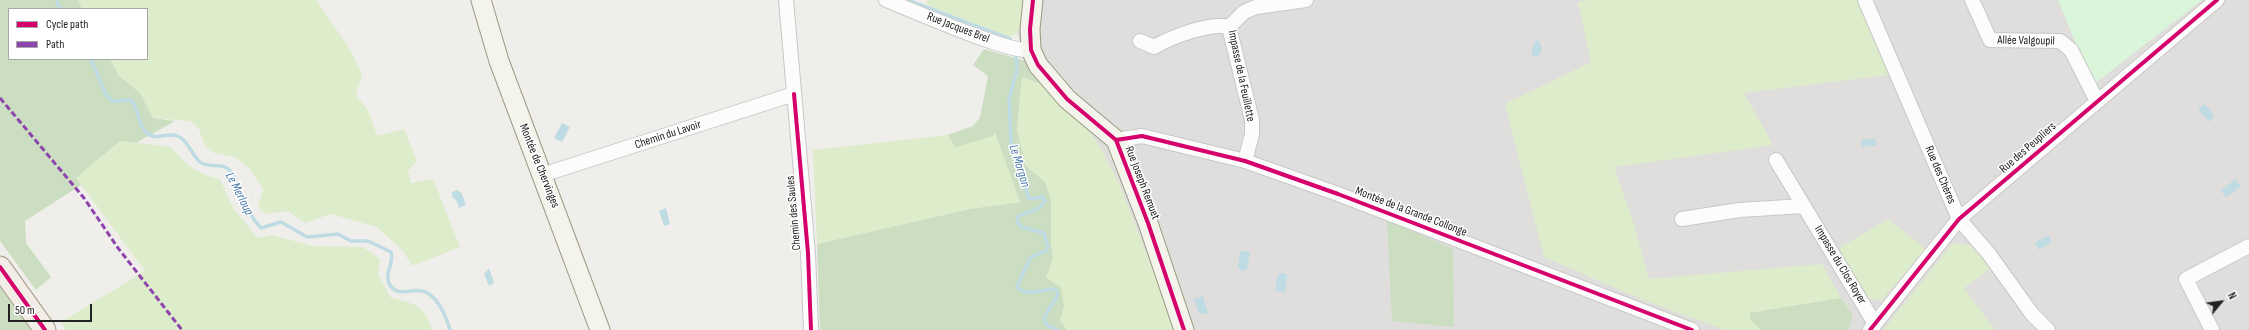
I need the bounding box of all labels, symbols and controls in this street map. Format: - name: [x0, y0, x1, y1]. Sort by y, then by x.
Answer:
- legend: [8, 8, 148, 60]
- street label: Rue Jacques Brel: [925, 9, 991, 47]
- text: Cycle path: [46, 17, 88, 32]
- street label: Impasse de la Feuillette: [1224, 29, 1258, 123]
- street label: Allée Valgoupil: [1997, 33, 2055, 49]
- text: Path: [46, 37, 64, 52]
- street label: Chemin du Lavoir: [633, 118, 703, 152]
- street label: Rue des Peupliers: [1997, 119, 2059, 177]
- street label: Montée de Chervinges: [516, 122, 562, 210]
- water label: Le Morgon: [1005, 143, 1033, 189]
- street label: Rue Joseph Remuet: [1121, 144, 1163, 222]
- street label: Rue des Chères: [1921, 144, 1959, 206]
- water label: Le Merloup: [222, 170, 256, 218]
- street label: Chemin des Saules: [784, 175, 804, 251]
- street label: Montée de la Grande Collonge: [1353, 184, 1469, 240]
- street label: Impasse du Clos Royer: [1811, 223, 1869, 307]
- north arrow: [2201, 282, 2241, 322]
- text: N: [2225, 290, 2239, 302]
- scale bar: [10, 296, 94, 322]
- text: 50 m: [15, 303, 35, 318]

